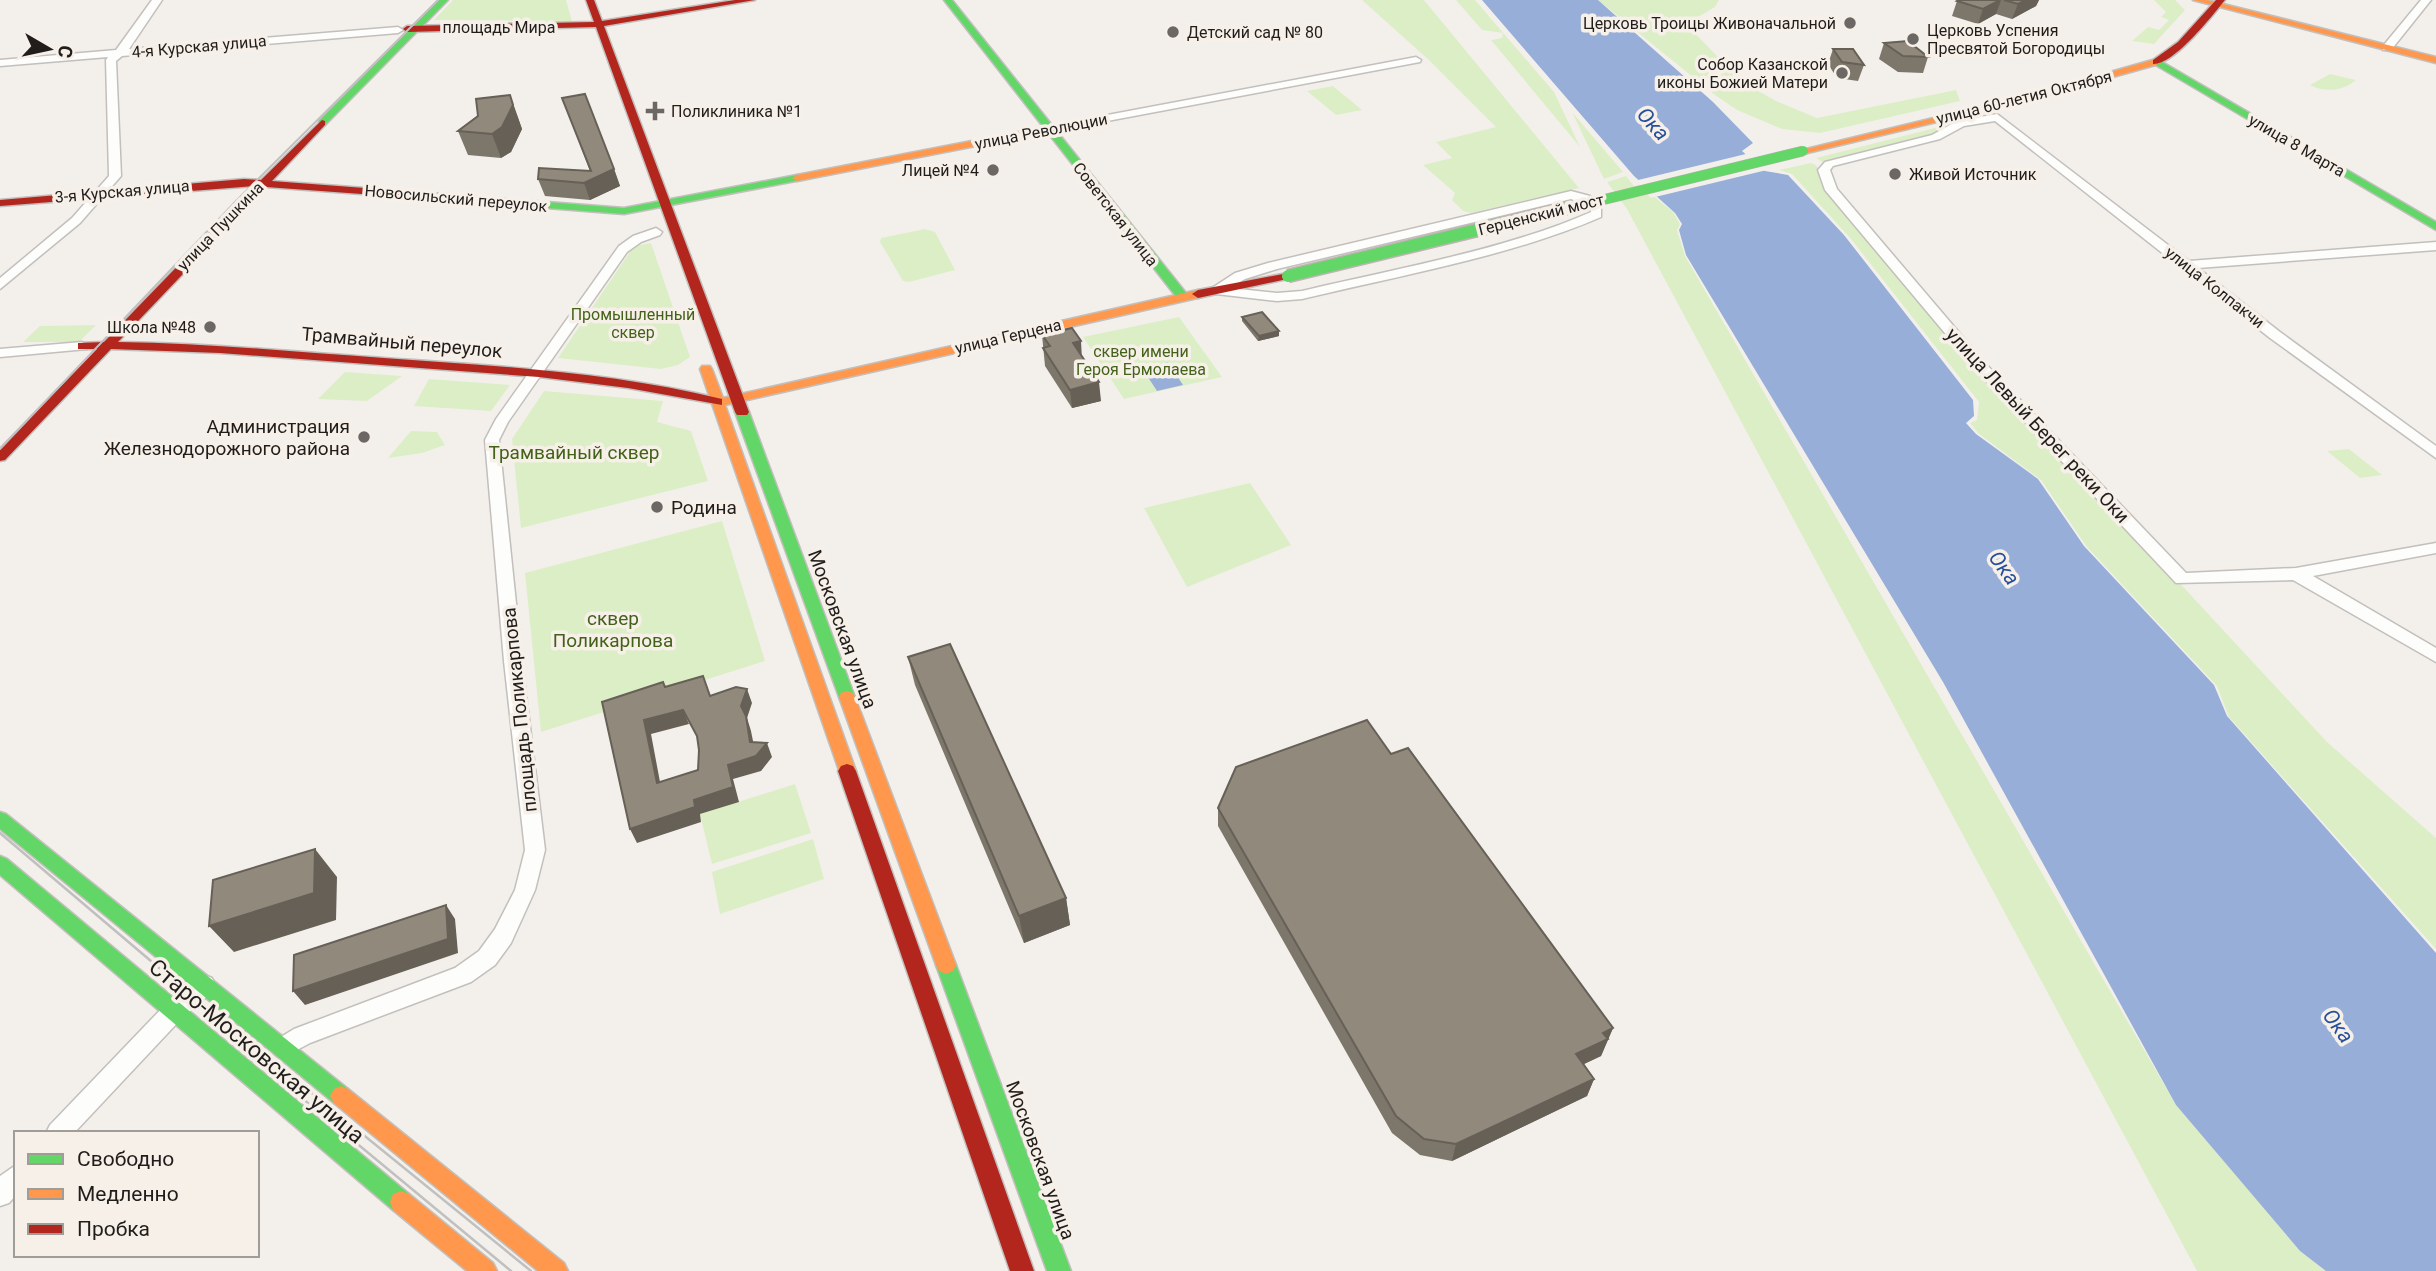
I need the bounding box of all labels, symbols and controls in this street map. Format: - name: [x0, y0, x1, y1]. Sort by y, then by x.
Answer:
- north arrow: [14, 14, 84, 84]
- place label: Церковь Троицы Живоначальной: [1583, 14, 1836, 33]
- marker: Церковь Троицы Живоначальной: [1842, 15, 1858, 31]
- street label: площадь Мира: [443, 18, 555, 37]
- place label: Церковь Успения Пресвятой Богородицы: [1927, 21, 2105, 58]
- place label: Детский сад № 80: [1187, 23, 1323, 42]
- marker: Детский сад № 80: [1165, 24, 1181, 40]
- street label: 4-я Курская улица: [131, 31, 267, 62]
- marker: Церковь Успения Пресвятой Богородицы: [1905, 31, 1921, 47]
- text: С: [53, 44, 78, 60]
- place label: Собор Казанской иконы Божией Матери: [1657, 55, 1828, 92]
- marker: Собор Казанской иконы Божией Матери: [1834, 65, 1850, 81]
- street label: улица 60-летия Октября: [1934, 66, 2114, 129]
- marker: Поликлиника №1: [645, 101, 665, 121]
- place label: Поликлиника №1: [671, 102, 802, 121]
- water label: Ока: [1632, 103, 1674, 145]
- street label: улица Революции: [973, 109, 1109, 154]
- street label: улица 8 Марта: [2245, 110, 2348, 181]
- street label: Советская улица: [1069, 159, 1162, 270]
- place label: Лицей №4: [902, 161, 979, 180]
- marker: Лицей №4: [985, 162, 1001, 178]
- place label: Живой Источник: [1909, 165, 2037, 184]
- marker: Живой Источник: [1887, 166, 1903, 182]
- street label: 3-я Курская улица: [54, 176, 190, 207]
- street label: улица Пушкина: [173, 178, 267, 275]
- street label: Новосильский переулок: [364, 181, 548, 216]
- street label: Герценский мост: [1476, 190, 1606, 239]
- street label: улица Колпакчи: [2161, 243, 2268, 332]
- park label: Промышленный сквер: [571, 305, 695, 342]
- street label: улица Герцена: [953, 315, 1063, 358]
- place label: Школа №48: [107, 318, 196, 337]
- marker: Школа №48: [202, 319, 218, 335]
- street label: Трамвайный переулок: [301, 322, 504, 363]
- street label: улица Левый Берег реки Оки: [1941, 323, 2134, 528]
- park label: сквер имени Героя Ермолаева: [1076, 342, 1206, 379]
- place label: Администрация Железнодорожного района: [104, 415, 350, 460]
- marker: Администрация Железнодорожного района: [356, 429, 372, 445]
- park label: Трамвайный сквер: [489, 441, 659, 464]
- place label: Родина: [671, 496, 737, 519]
- marker: Родина: [649, 499, 665, 515]
- water label: Ока: [1984, 546, 2024, 590]
- street label: Московская улица: [803, 547, 882, 712]
- street label: площадь Поликарпова: [497, 606, 542, 813]
- park label: сквер Поликарпова: [553, 607, 673, 652]
- street label: Старо-Московская улица: [143, 953, 370, 1149]
- water label: Ока: [2318, 1004, 2358, 1048]
- street label: Московская улица: [1001, 1078, 1080, 1243]
- legend: [14, 1131, 259, 1257]
- text: Свободно: [77, 1147, 174, 1171]
- text: Медленно: [77, 1182, 179, 1206]
- text: Пробка: [77, 1217, 150, 1241]

